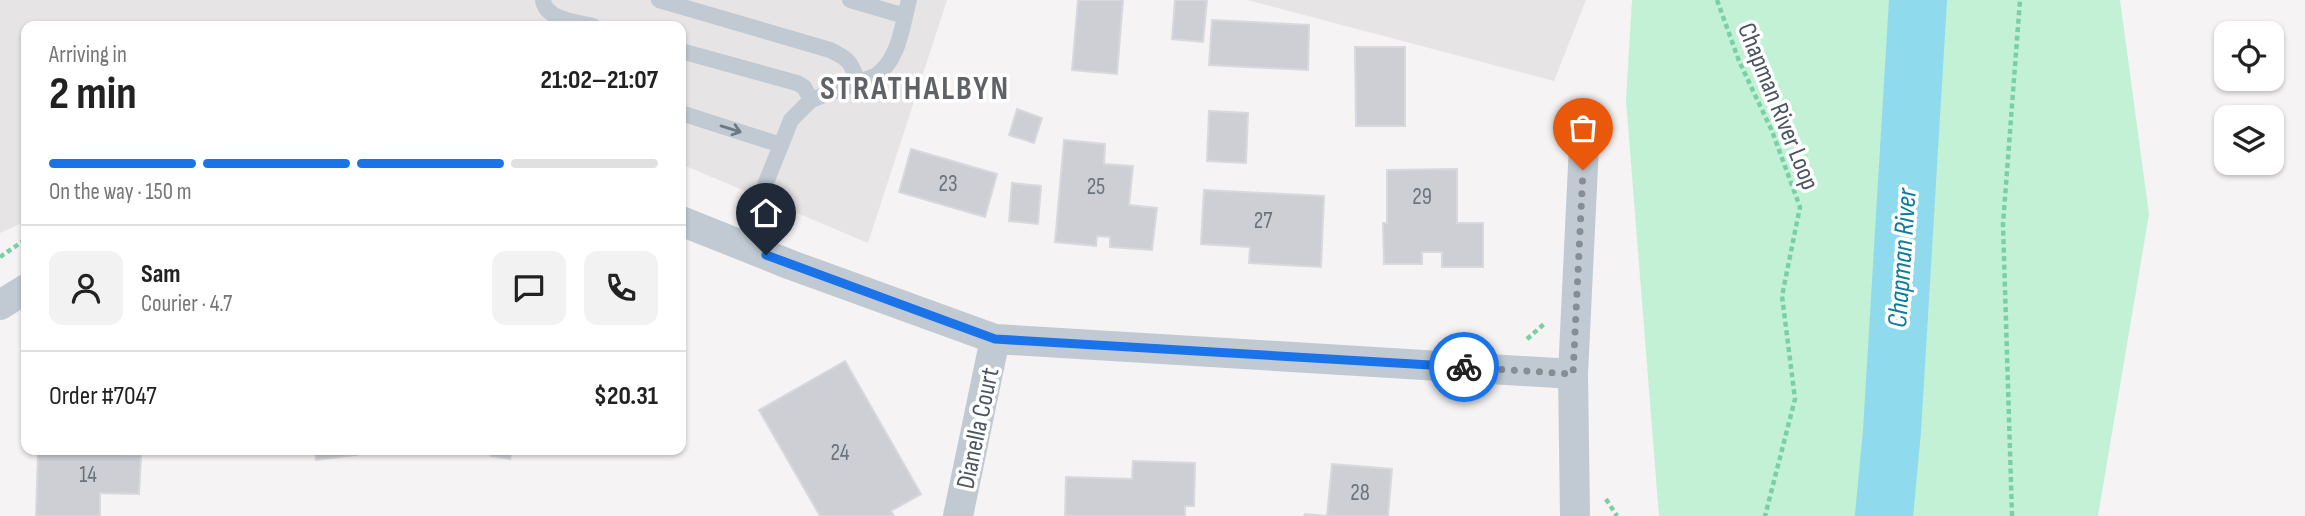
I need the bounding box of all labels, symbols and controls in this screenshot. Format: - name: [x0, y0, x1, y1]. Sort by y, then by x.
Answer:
- street label: Chapman River Loop: [1730, 19, 1825, 194]
- map controls: [2214, 21, 2284, 175]
- button: locate: [2214, 21, 2284, 91]
- text: Arriving in: [49, 41, 127, 69]
- text: 21:02–21:07: [541, 65, 658, 96]
- text: 2 min: [49, 67, 137, 122]
- district label: STRATHALBYN: [820, 69, 1010, 109]
- pin: [1553, 98, 1613, 170]
- button: layers: [2214, 105, 2284, 175]
- icon: bag: [1564, 109, 1602, 147]
- one-way arrow: [720, 123, 742, 136]
- house number: 23: [938, 170, 958, 198]
- house number: 25: [1087, 173, 1105, 201]
- text: On the way · 150 m: [49, 178, 192, 206]
- pin: [736, 183, 796, 255]
- house number: 29: [1412, 183, 1432, 211]
- water label: Chapman River: [1881, 186, 1924, 329]
- icon: home: [747, 194, 785, 232]
- house number: 27: [1254, 207, 1272, 235]
- button: person: [49, 251, 123, 325]
- button: chat: [492, 251, 566, 325]
- button: phone: [584, 251, 658, 325]
- text: Sam: [141, 259, 181, 290]
- text: Courier · 4.7: [141, 290, 232, 318]
- courier: [1429, 332, 1499, 402]
- icon: bike: [1445, 348, 1483, 386]
- street label: Dianella Court: [951, 365, 1006, 492]
- text: Order #7047: [49, 381, 157, 412]
- text: $20.31: [594, 381, 658, 412]
- house number: 24: [831, 439, 850, 467]
- house number: 14: [79, 461, 97, 489]
- house number: 28: [1350, 479, 1370, 507]

